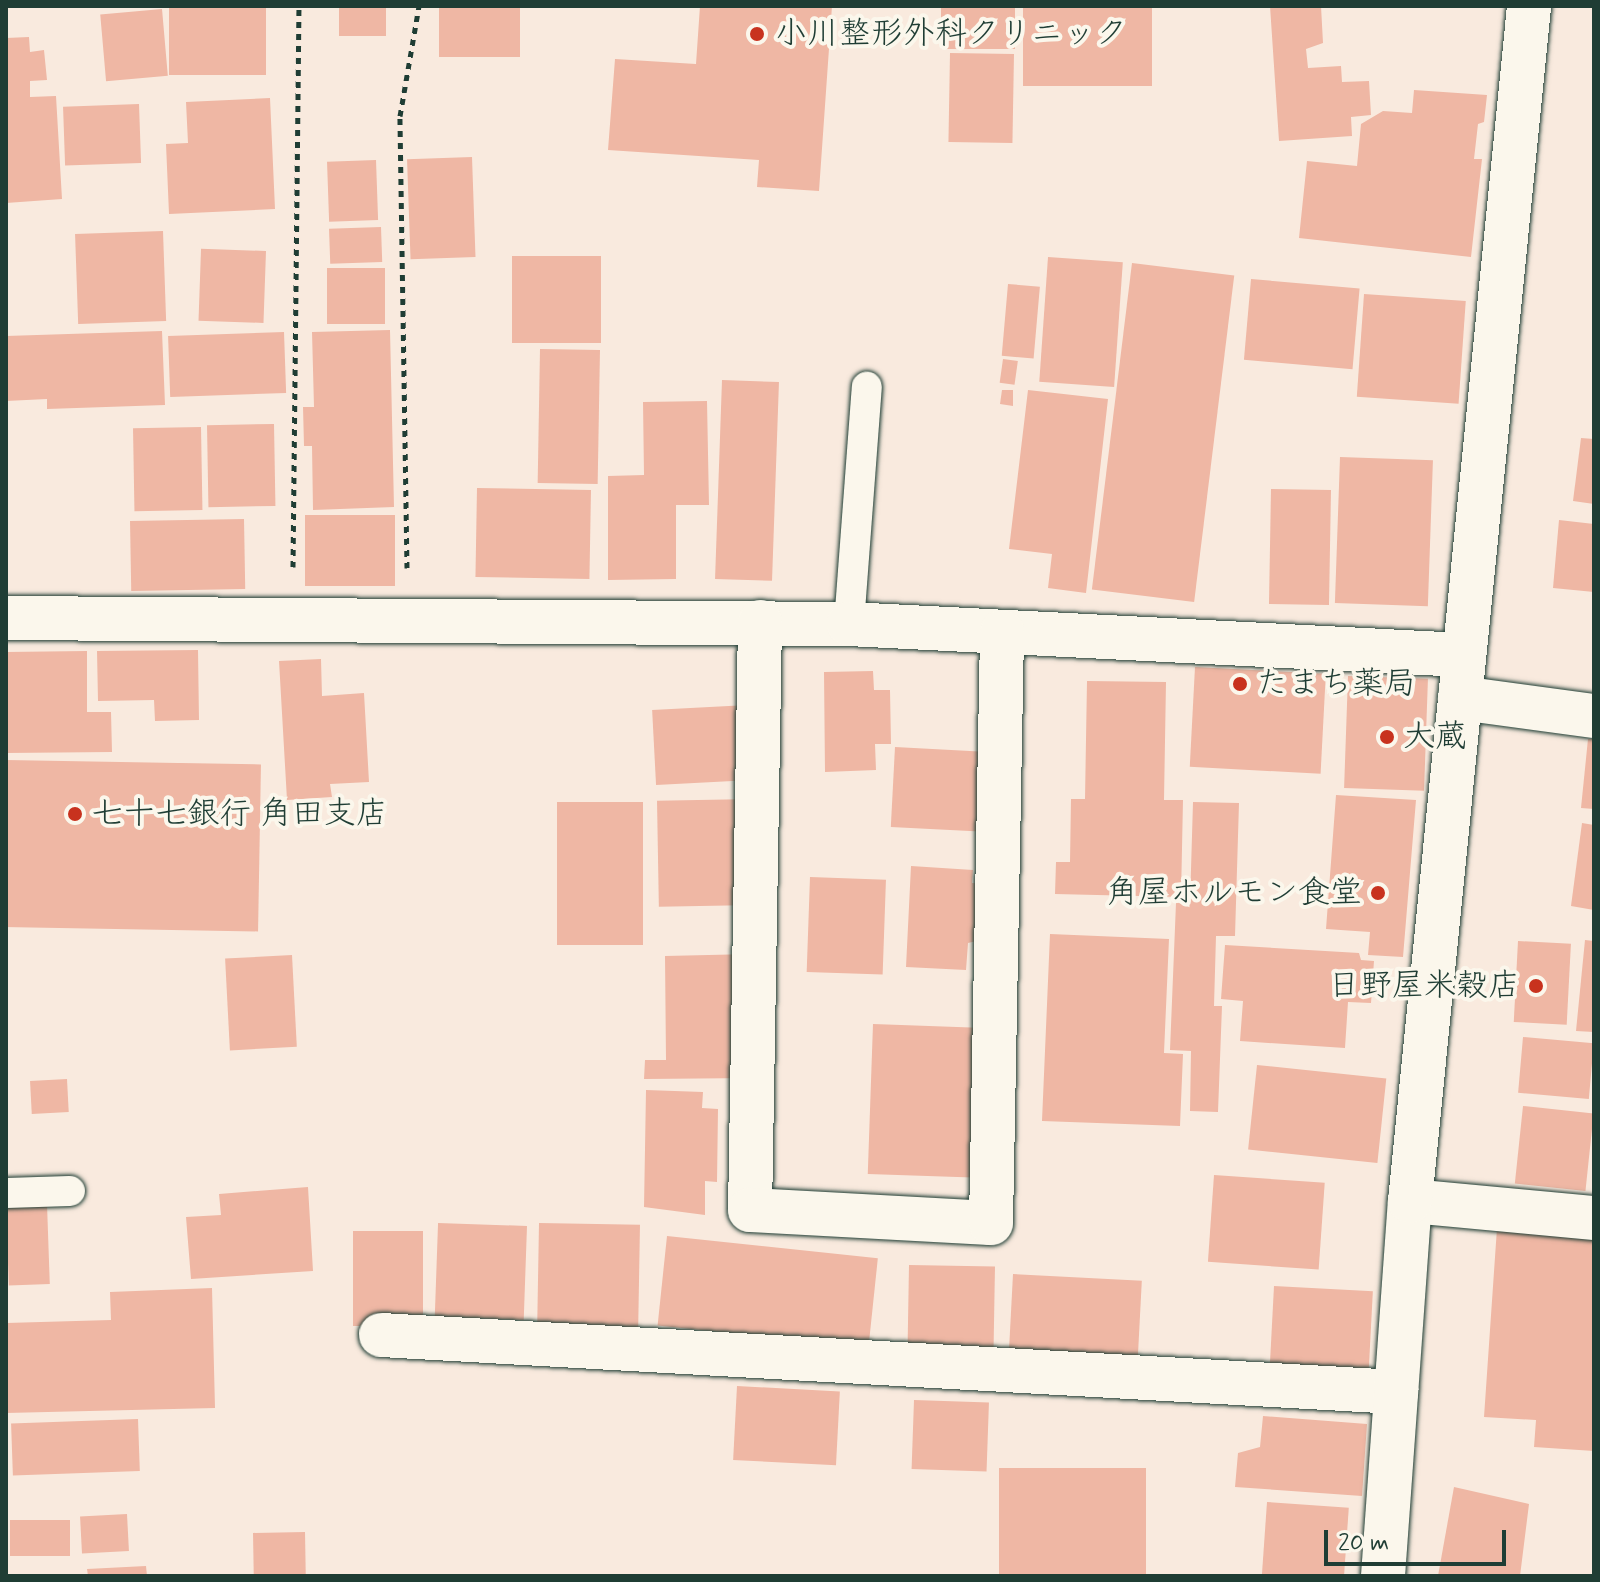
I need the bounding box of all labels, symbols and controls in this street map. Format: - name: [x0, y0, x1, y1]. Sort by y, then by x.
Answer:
- place label: 小川整形外科クリニック: [775, 15, 1127, 53]
- marker: 小川整形外科クリニック: [746, 23, 768, 45]
- place label: たまち薬局: [1256, 665, 1416, 703]
- marker: たまち薬局: [1231, 675, 1249, 693]
- place label: 大蔵: [1403, 718, 1467, 756]
- marker: 大蔵: [1378, 728, 1396, 746]
- place label: 七十七銀行 角田支店: [91, 795, 388, 833]
- marker: 七十七銀行 角田支店: [66, 805, 84, 823]
- place label: 角屋ホルモン食堂: [1106, 874, 1362, 912]
- marker: 角屋ホルモン食堂: [1369, 884, 1387, 902]
- place label: 日野屋米穀店: [1328, 967, 1520, 1005]
- marker: 日野屋米穀店: [1527, 977, 1545, 995]
- scale bar: [1328, 1514, 1510, 1564]
- text: 20 m: [1338, 1528, 1389, 1559]

